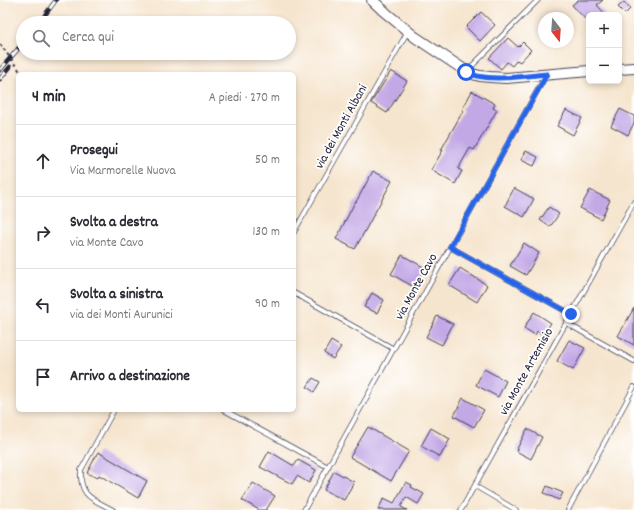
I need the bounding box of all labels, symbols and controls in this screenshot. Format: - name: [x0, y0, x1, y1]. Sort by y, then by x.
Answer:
- north arrow: [538, 12, 574, 48]
- map controls: [586, 12, 622, 84]
- button: +: [586, 12, 622, 48]
- search box: [16, 16, 296, 60]
- icon: search: [30, 27, 52, 49]
- text: Cerca qui: [62, 27, 114, 49]
- button: −: [586, 48, 622, 84]
- route start: [457, 63, 475, 81]
- street label: via dei Monti Albani: [311, 81, 373, 173]
- text: 4 min: [32, 86, 66, 110]
- text: A piedi · 270 m: [209, 89, 280, 108]
- text: Prosegui: [70, 140, 118, 162]
- icon: ahead: [32, 150, 54, 172]
- text: 50 m: [255, 151, 280, 170]
- text: Via Marmorelle Nuova: [70, 162, 176, 181]
- text: Svolta a destra: [70, 212, 158, 234]
- icon: right: [32, 222, 54, 244]
- text: 130 m: [252, 223, 280, 242]
- text: via Monte Cavo: [70, 234, 144, 253]
- street label: via Monte Cavo: [391, 250, 443, 324]
- text: Svolta a sinistra: [70, 284, 163, 306]
- icon: left: [32, 294, 54, 316]
- text: 90 m: [255, 295, 280, 314]
- route end: [562, 305, 580, 323]
- text: via dei Monti Aurunici: [70, 306, 173, 325]
- street label: via Monte Artemisio: [495, 325, 559, 419]
- icon: arrive: [32, 366, 54, 388]
- text: Arrivo a destinazione: [70, 366, 190, 388]

